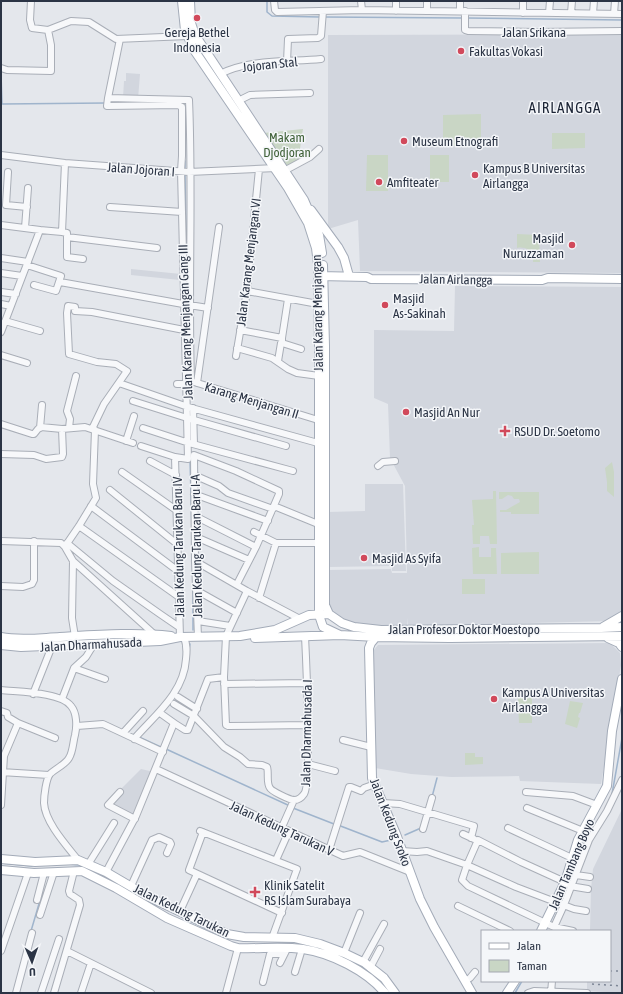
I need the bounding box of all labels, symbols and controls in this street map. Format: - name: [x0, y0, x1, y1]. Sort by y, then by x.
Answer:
- marker: Gereja Bethel Indonesia: [192, 13, 202, 23]
- place label: Gereja Bethel Indonesia: [165, 25, 230, 55]
- street label: Jalan Srikana: [502, 25, 566, 40]
- place label: Fakultas Vokasi: [469, 44, 543, 59]
- marker: Fakultas Vokasi: [456, 46, 466, 56]
- street label: Jojoran Stal: [242, 54, 299, 75]
- district label: AIRLANGGA: [529, 99, 601, 116]
- park label: Makam Djodjoran: [263, 130, 311, 160]
- place label: Museum Etnografi: [412, 134, 498, 149]
- marker: Museum Etnografi: [399, 136, 409, 146]
- street label: Jalan Jojoran I: [106, 160, 175, 179]
- place label: Kampus B Universitas Airlangga: [483, 161, 586, 191]
- marker: Kampus B Universitas Airlangga: [470, 170, 480, 180]
- place label: Amfiteater: [387, 175, 438, 190]
- marker: Amfiteater: [374, 177, 384, 187]
- street label: Jalan Karang Menjangan VI: [233, 197, 264, 327]
- place label: Masjid Nuruzzaman: [503, 231, 564, 261]
- marker: Masjid Nuruzzaman: [567, 240, 577, 250]
- street label: Jalan Karang Menjangan Gang III: [175, 244, 196, 400]
- street label: Jalan Karang Menjangan: [309, 254, 326, 372]
- street label: Jalan Airlangga: [419, 271, 493, 288]
- place label: Masjid As-Sakinah: [393, 291, 446, 321]
- marker: Masjid As-Sakinah: [380, 300, 390, 310]
- street label: Karang Menjangan II: [203, 379, 301, 422]
- place label: Masjid An Nur: [414, 405, 480, 420]
- marker: Masjid An Nur: [401, 407, 411, 417]
- place label: RSUD Dr. Soetomo: [514, 424, 600, 439]
- marker: RSUD Dr. Soetomo: [499, 425, 511, 437]
- street label: Jalan Kedung Tarukan Baru I-A: [188, 473, 205, 618]
- street label: Jalan Kedung Tarukan Baru IV: [170, 476, 187, 617]
- place label: Masjid As Syifa: [372, 551, 441, 566]
- marker: Masjid As Syifa: [359, 553, 369, 563]
- street label: Jalan Profesor Doktor Moestopo: [388, 622, 540, 637]
- street label: Jalan Dharmahusada: [40, 634, 142, 655]
- street label: Jalan Dharmahusada I: [298, 679, 315, 787]
- place label: Kampus A Universitas Airlangga: [502, 685, 605, 715]
- marker: Kampus A Universitas Airlangga: [489, 694, 499, 704]
- street label: Jalan Kedung Sroko: [367, 776, 414, 868]
- street label: Jalan Kedung Tarukan V: [227, 798, 337, 859]
- street label: Jalan Tambang Boyo: [546, 816, 597, 912]
- place label: Klinik Satelit RS Islam Surabaya: [264, 878, 351, 908]
- street label: Jalan Kedung Tarukan: [131, 881, 232, 940]
- marker: Klinik Satelit RS Islam Surabaya: [249, 886, 261, 898]
- legend: [481, 930, 611, 982]
- text: Jalan: [517, 939, 541, 953]
- north arrow: [12, 942, 52, 982]
- text: Taman: [517, 959, 547, 973]
- text: U: [29, 966, 36, 978]

